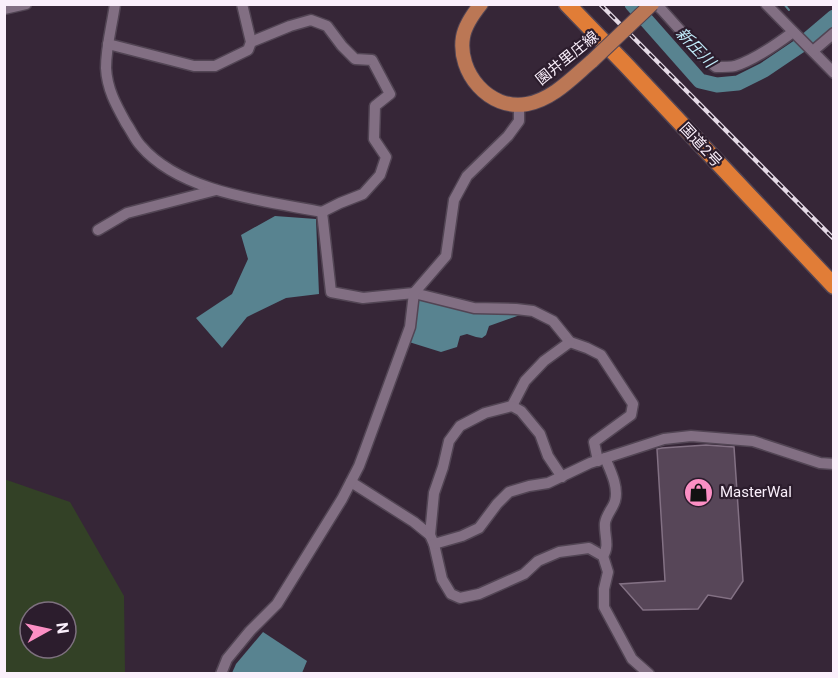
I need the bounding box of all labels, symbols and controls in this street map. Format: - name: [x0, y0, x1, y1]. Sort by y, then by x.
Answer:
- water label: 新圧川: [672, 23, 721, 73]
- street label: 園井里庄線: [532, 27, 602, 89]
- street label: 国道2号: [676, 119, 726, 171]
- shop icon: MasterWal: [683, 476, 715, 508]
- place label: MasterWal: [720, 483, 792, 501]
- north arrow: [18, 600, 78, 660]
- text: N: [52, 621, 73, 635]

